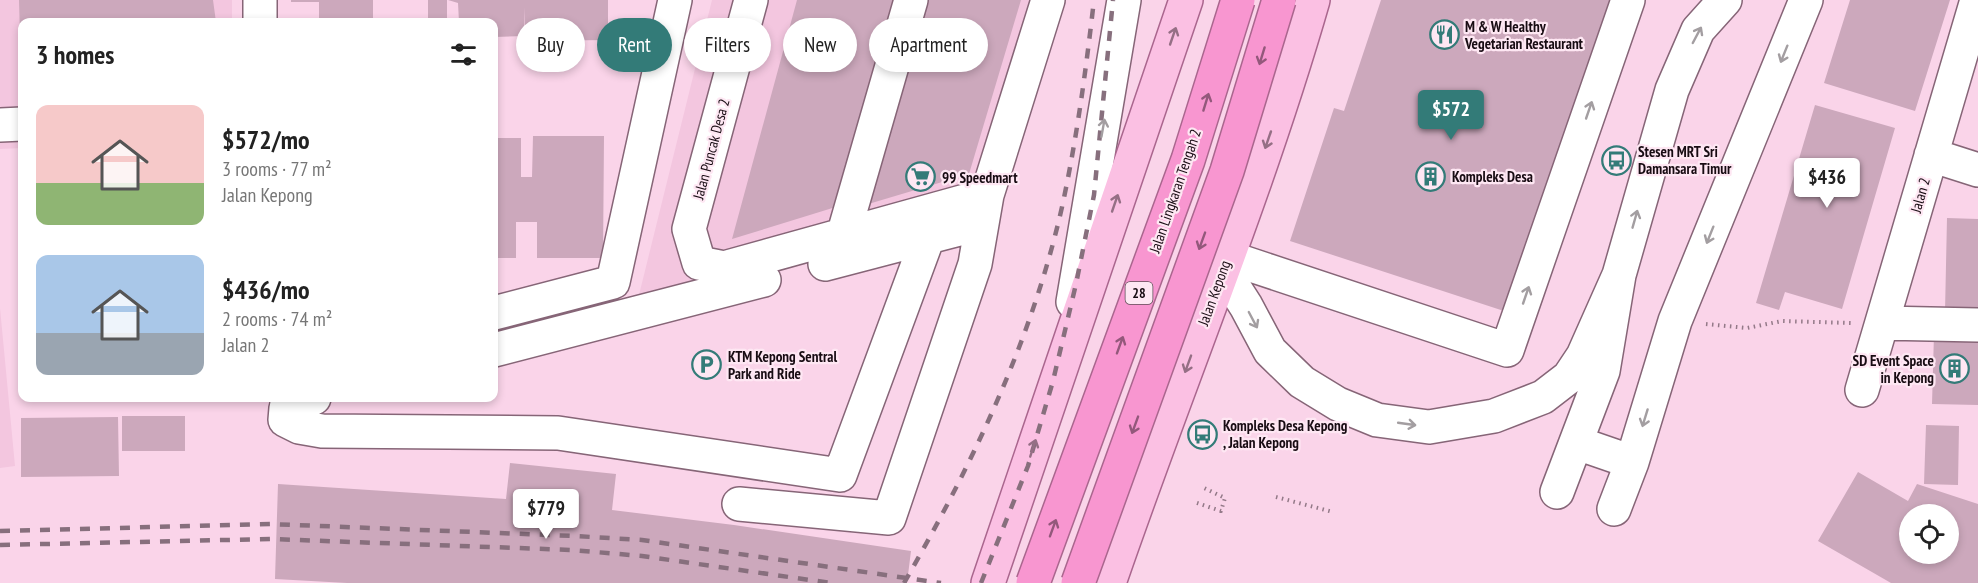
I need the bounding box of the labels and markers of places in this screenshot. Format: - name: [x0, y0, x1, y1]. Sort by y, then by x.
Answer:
- place label: M & W Healthy Vegetarian Restaurant: [1464, 17, 1584, 53]
- restaurant icon: M & W Healthy Vegetarian Restaurant: [1428, 19, 1460, 51]
- pin: $572: [1415, 90, 1487, 141]
- place label: Stesen MRT Sri Damansara Timur: [1638, 142, 1732, 178]
- bus stop icon: Stesen MRT Sri Damansara Timur: [1601, 144, 1633, 176]
- pin: $436: [1791, 158, 1863, 209]
- building icon: Kompleks Desa: [1415, 160, 1447, 192]
- supermarket icon: 99 Speedmart: [905, 161, 937, 193]
- place label: Kompleks Desa: [1452, 167, 1533, 186]
- place label: 99 Speedmart: [942, 168, 1018, 187]
- place label: KTM Kepong Sentral Park and Ride: [728, 347, 837, 383]
- parking icon: KTM Kepong Sentral Park and Ride: [691, 349, 723, 381]
- place label: SD Event Space in Kepong: [1853, 351, 1934, 387]
- building icon: SD Event Space in Kepong: [1939, 353, 1971, 385]
- place label: Kompleks Desa Kepong , Jalan Kepong: [1223, 416, 1348, 452]
- bus stop icon: Kompleks Desa Kepong , Jalan Kepong: [1186, 418, 1218, 450]
- pin: $779: [510, 489, 582, 540]

